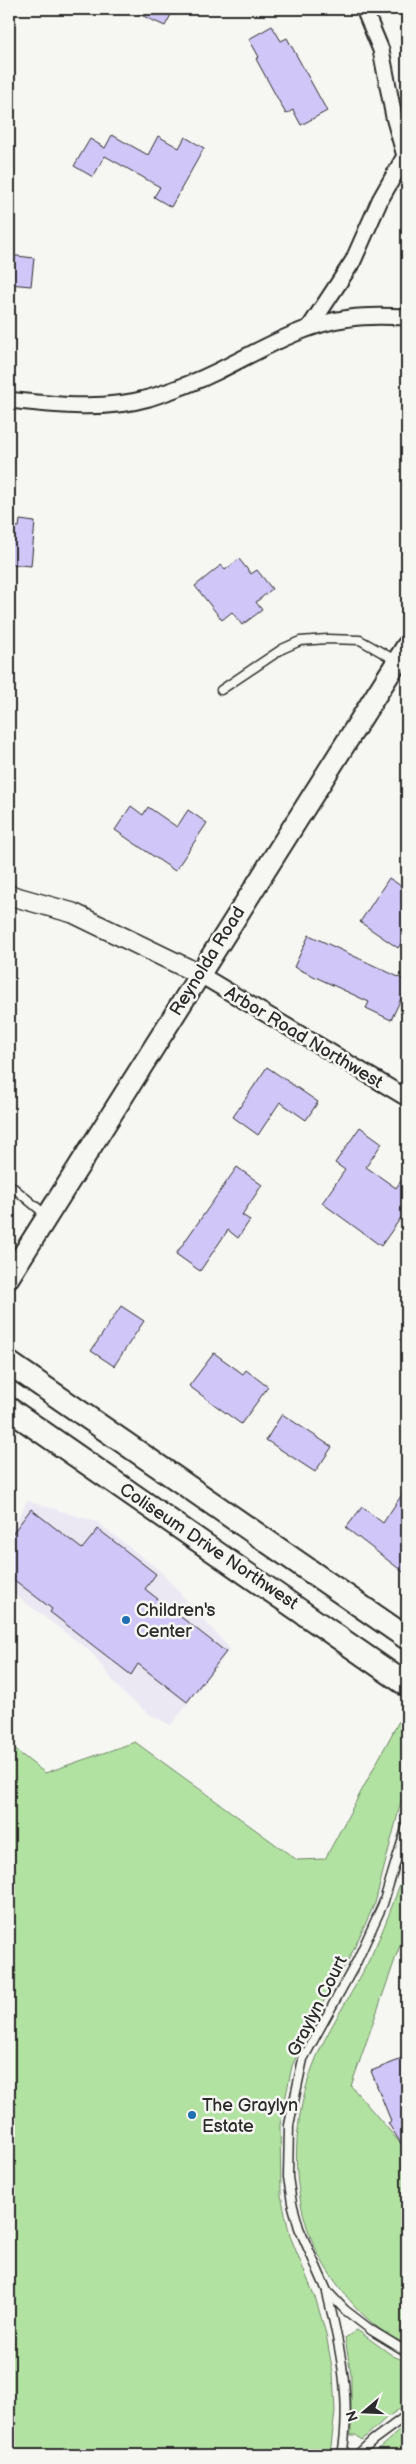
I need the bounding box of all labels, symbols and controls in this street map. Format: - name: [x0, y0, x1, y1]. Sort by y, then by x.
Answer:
- street label: Reynolda Road: [166, 903, 249, 1020]
- street label: Arbor Road Northwest: [221, 982, 387, 1093]
- street label: Coliseum Drive Northwest: [116, 1479, 302, 1614]
- place label: Children's Center: [136, 1600, 216, 1642]
- marker: Children's Center: [120, 1614, 132, 1626]
- street label: Graylyn Court: [283, 1952, 352, 2060]
- place label: The Graylyn Estate: [202, 2095, 298, 2137]
- marker: The Graylyn Estate: [186, 2109, 198, 2121]
- north arrow: [338, 2386, 388, 2436]
- text: N: [342, 2408, 362, 2424]

